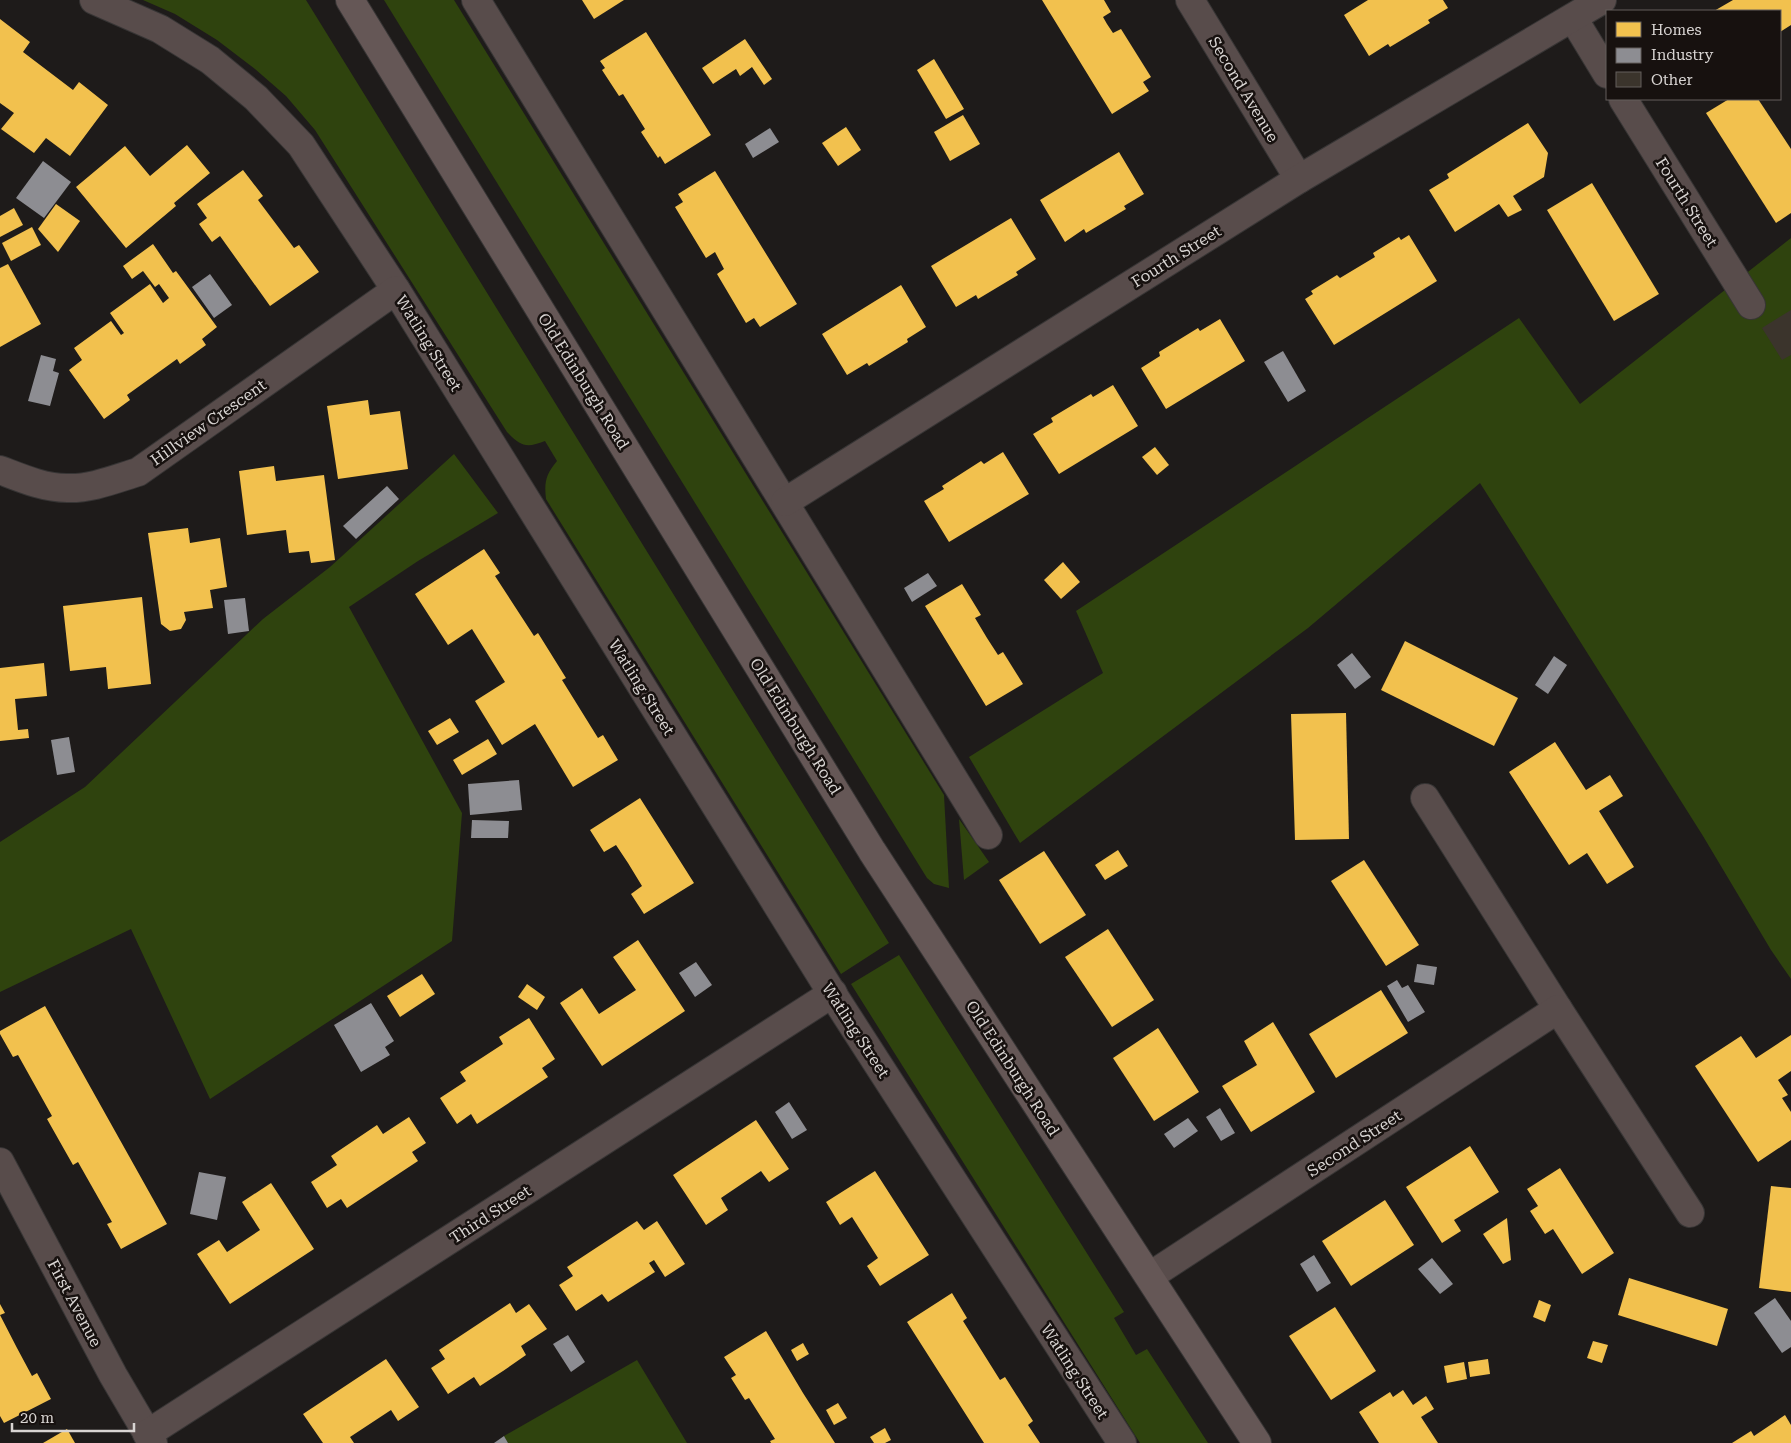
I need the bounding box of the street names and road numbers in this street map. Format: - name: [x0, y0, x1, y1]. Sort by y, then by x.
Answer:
- street label: Second Avenue: [1205, 33, 1283, 146]
- street label: Fourth Street: [1652, 154, 1722, 250]
- street label: Fourth Street: [1128, 221, 1224, 291]
- street label: Watling Street: [392, 292, 466, 395]
- street label: Old Edinburgh Road: [534, 310, 633, 453]
- street label: Hillview Crescent: [147, 375, 270, 469]
- street label: Watling Street: [605, 636, 679, 739]
- street label: Old Edinburgh Road: [746, 655, 845, 798]
- street label: Watling Street: [818, 979, 893, 1081]
- street label: Old Edinburgh Road: [962, 997, 1063, 1139]
- street label: Second Street: [1304, 1106, 1405, 1181]
- street label: Third Street: [446, 1181, 534, 1248]
- street label: First Avenue: [44, 1256, 106, 1350]
- street label: Watling Street: [1037, 1320, 1112, 1422]

